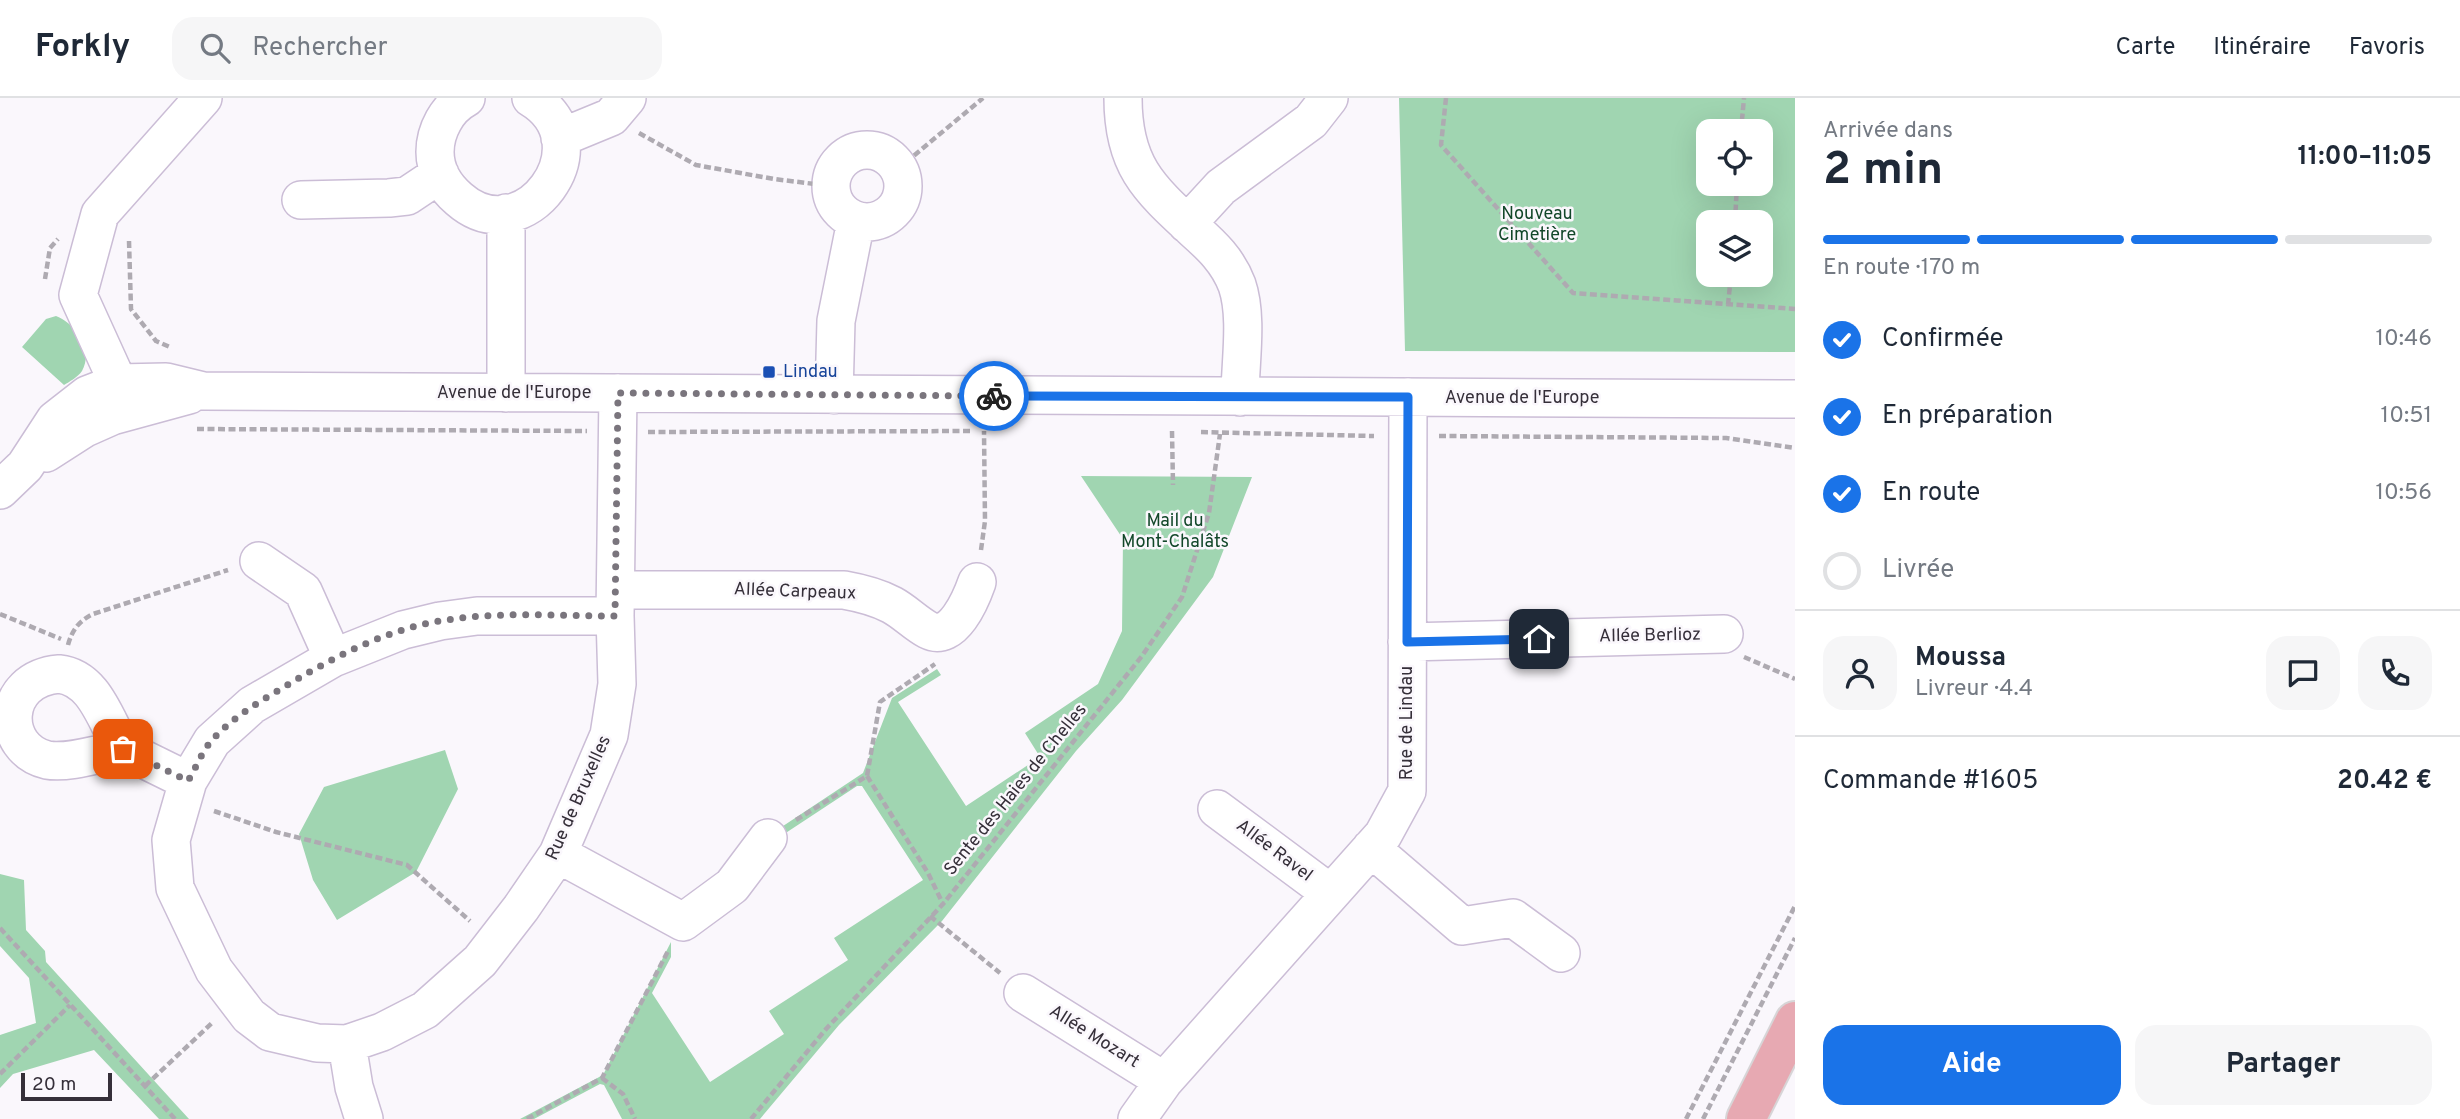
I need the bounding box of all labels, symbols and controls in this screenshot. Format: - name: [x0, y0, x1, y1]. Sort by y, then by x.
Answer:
- search box: [172, 17, 662, 80]
- text: Forkly: [35, 27, 130, 69]
- icon: search: [196, 29, 234, 67]
- text: Rechercher: [252, 32, 388, 65]
- text: Carte: [2115, 33, 2175, 63]
- text: Itinéraire: [2213, 33, 2311, 63]
- text: Favoris: [2349, 33, 2425, 63]
- text: Arrivée dans: [1823, 117, 1953, 146]
- map controls: [1696, 119, 1773, 287]
- button: locate: [1696, 119, 1773, 196]
- text: 11:00–11:05: [2297, 141, 2432, 174]
- text: 2 min: [1823, 142, 1943, 201]
- park label: Nouveau Cimetière: [1498, 203, 1576, 247]
- button: layers: [1696, 210, 1773, 287]
- text: En route · 170 m: [1823, 254, 1980, 283]
- icon: check: [1823, 321, 1861, 359]
- text: Confirmée: [1882, 323, 2004, 356]
- text: 10:46: [2375, 325, 2432, 354]
- place label: Lindau: [783, 361, 838, 384]
- courier: [959, 361, 1029, 431]
- marker: Lindau: [761, 364, 777, 380]
- icon: bike: [975, 377, 1013, 415]
- street label: Avenue de l'Europe: [437, 382, 591, 405]
- street label: Avenue de l'Europe: [1445, 387, 1599, 410]
- icon: check: [1823, 398, 1861, 436]
- text: En préparation: [1882, 400, 2053, 433]
- text: 10:51: [2381, 402, 2432, 431]
- icon: check: [1823, 475, 1861, 513]
- text: En route: [1882, 477, 1980, 510]
- text: 10:56: [2375, 479, 2432, 508]
- park label: Mail du Mont-Chalâts: [1121, 510, 1229, 554]
- text: Livrée: [1882, 554, 1954, 587]
- street label: Allée Carpeaux: [733, 578, 857, 606]
- pin: [1509, 609, 1569, 669]
- icon: home: [1520, 620, 1558, 658]
- street label: Allée Berlioz: [1599, 624, 1701, 648]
- button: person: [1823, 636, 1897, 710]
- button: chat: [2266, 636, 2340, 710]
- button: phone: [2358, 636, 2432, 710]
- text: Moussa: [1915, 642, 2006, 675]
- street label: Rue de Lindau: [1396, 666, 1419, 780]
- text: Livreur · 4.4: [1915, 675, 2033, 704]
- street label: Sente des Haies de Chelles: [940, 699, 1092, 881]
- pin: [93, 719, 153, 779]
- icon: bag: [104, 730, 142, 768]
- street label: Rue de Bruxelles: [541, 732, 617, 864]
- text: Commande #1605: [1823, 765, 2038, 798]
- text: 20.42 €: [2337, 765, 2432, 798]
- street label: Allée Ravel: [1231, 815, 1317, 887]
- street label: Allée Mozart: [1044, 1000, 1144, 1074]
- button: Aide: [1823, 1025, 2121, 1105]
- button: Partager: [2135, 1025, 2432, 1105]
- scale bar: [21, 1070, 112, 1102]
- text: 20 m: [32, 1073, 76, 1097]

